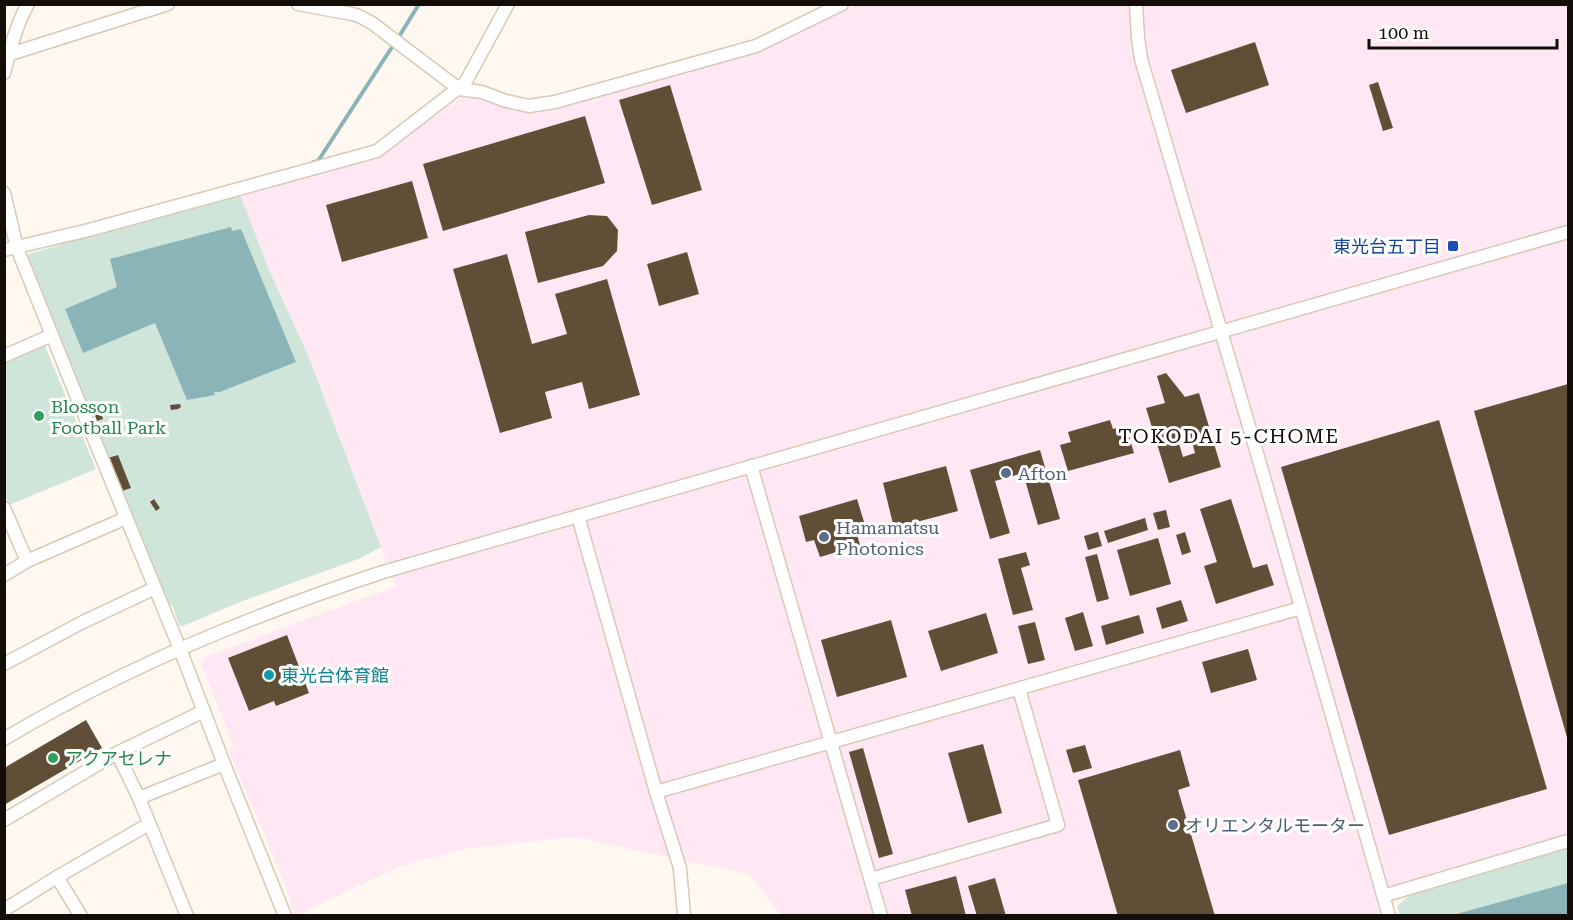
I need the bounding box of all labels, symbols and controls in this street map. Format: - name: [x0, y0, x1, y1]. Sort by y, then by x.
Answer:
- scale bar: [1369, 12, 1556, 50]
- text: 100 m: [1378, 22, 1429, 43]
- place label: 東光台五丁目: [1333, 236, 1441, 257]
- marker: 東光台五丁目: [1446, 239, 1460, 253]
- place label: Blosson Football Park: [51, 396, 166, 438]
- marker: Blosson Football Park: [32, 409, 46, 423]
- district label: TOKODAI 5-CHOME: [1118, 424, 1340, 448]
- place label: Afton: [1018, 463, 1068, 484]
- marker: Afton: [999, 466, 1013, 480]
- place label: Hamamatsu Photonics: [836, 517, 939, 559]
- marker: Hamamatsu Photonics: [817, 530, 831, 544]
- place label: 東光台体育館: [281, 665, 389, 686]
- marker: 東光台体育館: [262, 668, 276, 682]
- place label: アクアセレナ: [65, 748, 172, 769]
- marker: アクアセレナ: [46, 751, 60, 765]
- place label: オリエンタルモーター: [1185, 815, 1365, 836]
- marker: オリエンタルモーター: [1166, 818, 1180, 832]

